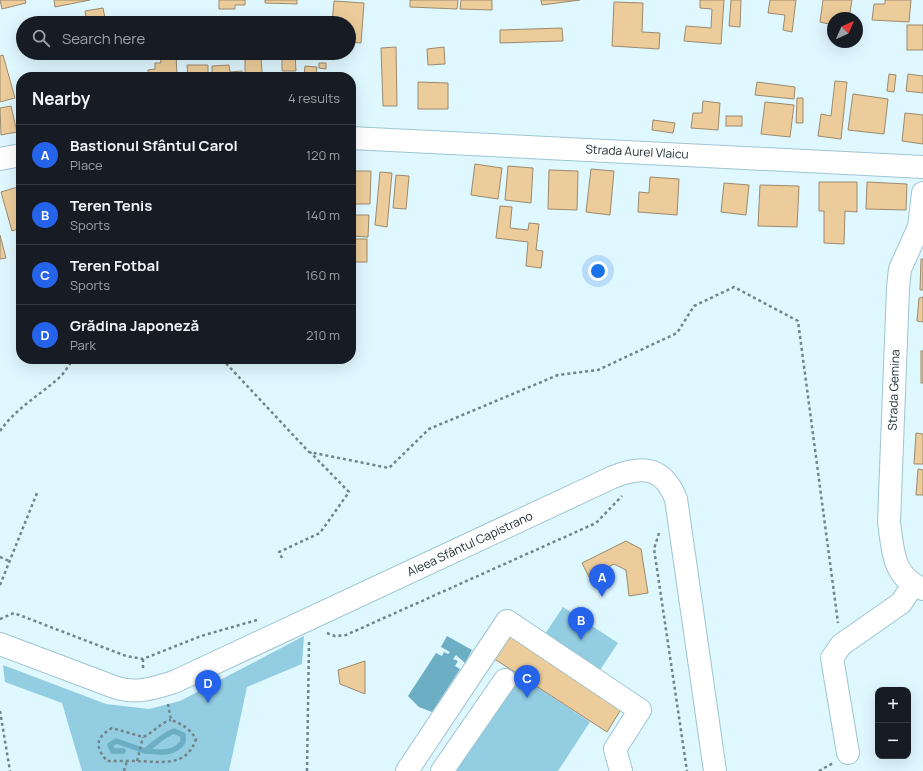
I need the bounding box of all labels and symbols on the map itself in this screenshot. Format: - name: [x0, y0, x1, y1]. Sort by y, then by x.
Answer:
- north arrow: [827, 12, 863, 48]
- street label: Strada Aurel Vlaicu: [585, 140, 689, 163]
- your location: [588, 261, 608, 281]
- street label: Strada Gemina: [884, 349, 903, 431]
- street label: Aleea Sfântul Capistrano: [404, 507, 535, 580]
- pin: A: [589, 564, 615, 597]
- pin: B: [568, 607, 594, 640]
- pin: C: [514, 665, 540, 698]
- pin: D: [195, 670, 221, 703]

